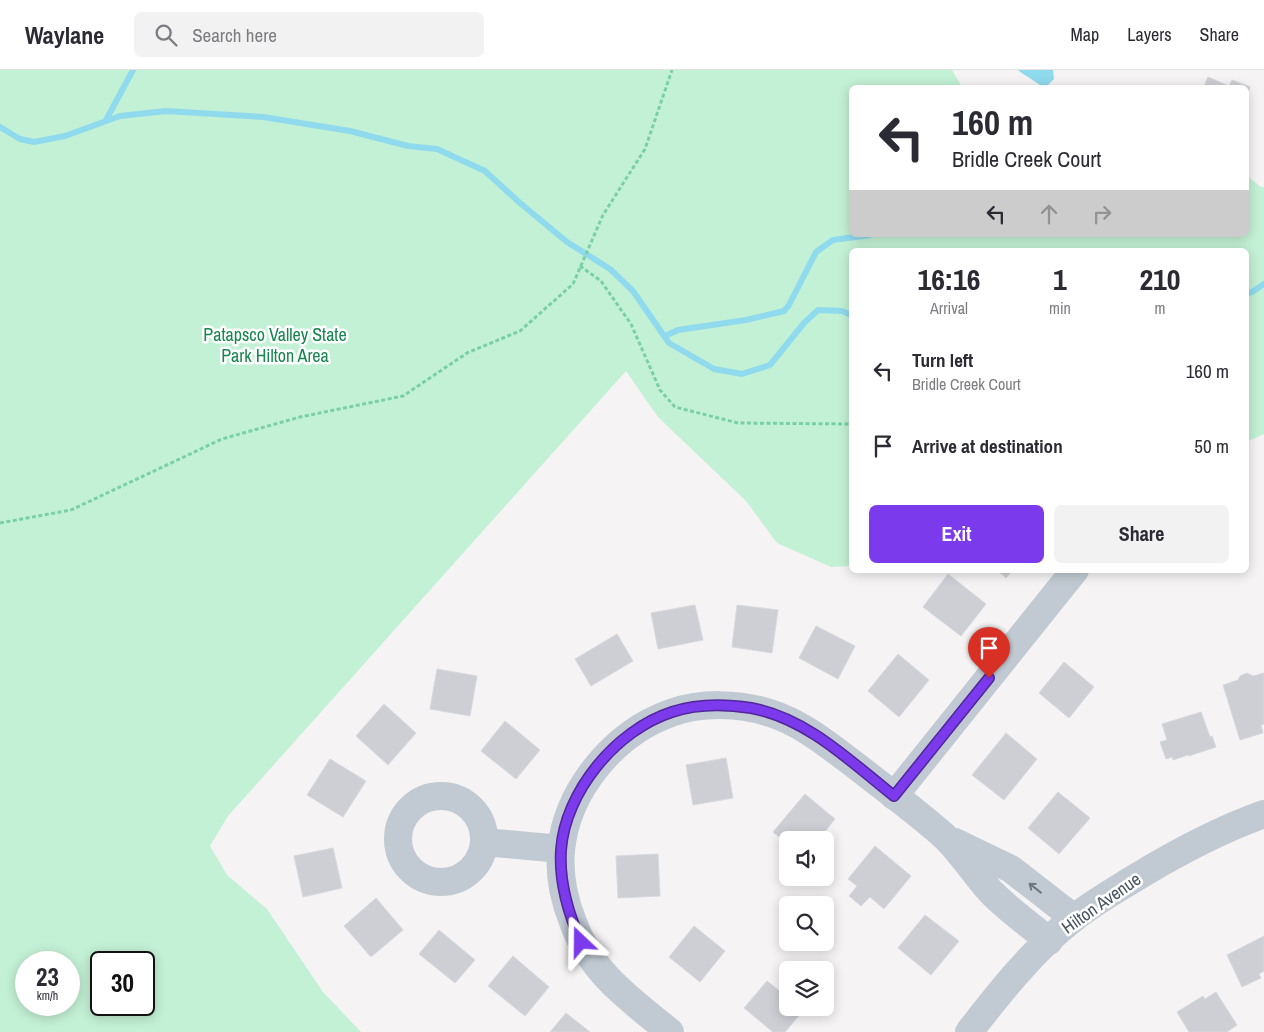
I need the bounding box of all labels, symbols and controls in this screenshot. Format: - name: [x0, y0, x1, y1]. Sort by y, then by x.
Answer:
- search box: [134, 12, 484, 57]
- text: Waylane: [25, 19, 104, 51]
- icon: search: [152, 21, 180, 49]
- text: Search here: [192, 22, 277, 48]
- text: Map: [1071, 22, 1099, 47]
- text: Layers: [1127, 22, 1172, 47]
- text: Share: [1200, 22, 1239, 47]
- text: 160 m: [952, 99, 1033, 146]
- icon: left: [869, 105, 934, 170]
- text: Bridle Creek Court: [952, 144, 1101, 174]
- icon: left: [982, 200, 1010, 228]
- icon: ahead: [1035, 200, 1063, 228]
- icon: right: [1088, 200, 1116, 228]
- text: 16:16: [918, 259, 980, 299]
- text: 1: [1053, 259, 1067, 299]
- text: 210: [1139, 259, 1180, 299]
- text: Arrival: [930, 297, 968, 319]
- text: min: [1049, 297, 1071, 319]
- text: m: [1154, 297, 1165, 319]
- park label: Patapsco Valley State Park Hilton Area: [203, 322, 347, 368]
- text: Turn left: [912, 347, 973, 373]
- icon: left: [869, 357, 897, 385]
- text: 160 m: [1186, 358, 1229, 384]
- text: Bridle Creek Court: [912, 373, 1021, 395]
- icon: arrive: [869, 432, 897, 460]
- text: Arrive at destination: [912, 433, 1063, 459]
- text: 50 m: [1194, 433, 1229, 459]
- button: Exit: [869, 505, 1044, 563]
- button: Share: [1054, 505, 1229, 563]
- pin: [968, 627, 1010, 678]
- icon: arrive: [975, 634, 1003, 662]
- map controls: [779, 831, 834, 1016]
- button: sound: [779, 831, 834, 886]
- street label: Hilton Avenue: [1056, 866, 1146, 940]
- one-way arrow: [1028, 883, 1042, 893]
- button: search: [779, 896, 834, 951]
- position arrow: [554, 915, 606, 967]
- speed limit sign: 30: [90, 951, 155, 1016]
- text: 23: [36, 960, 59, 994]
- button: layers: [779, 961, 834, 1016]
- text: km/h: [37, 988, 58, 1004]

